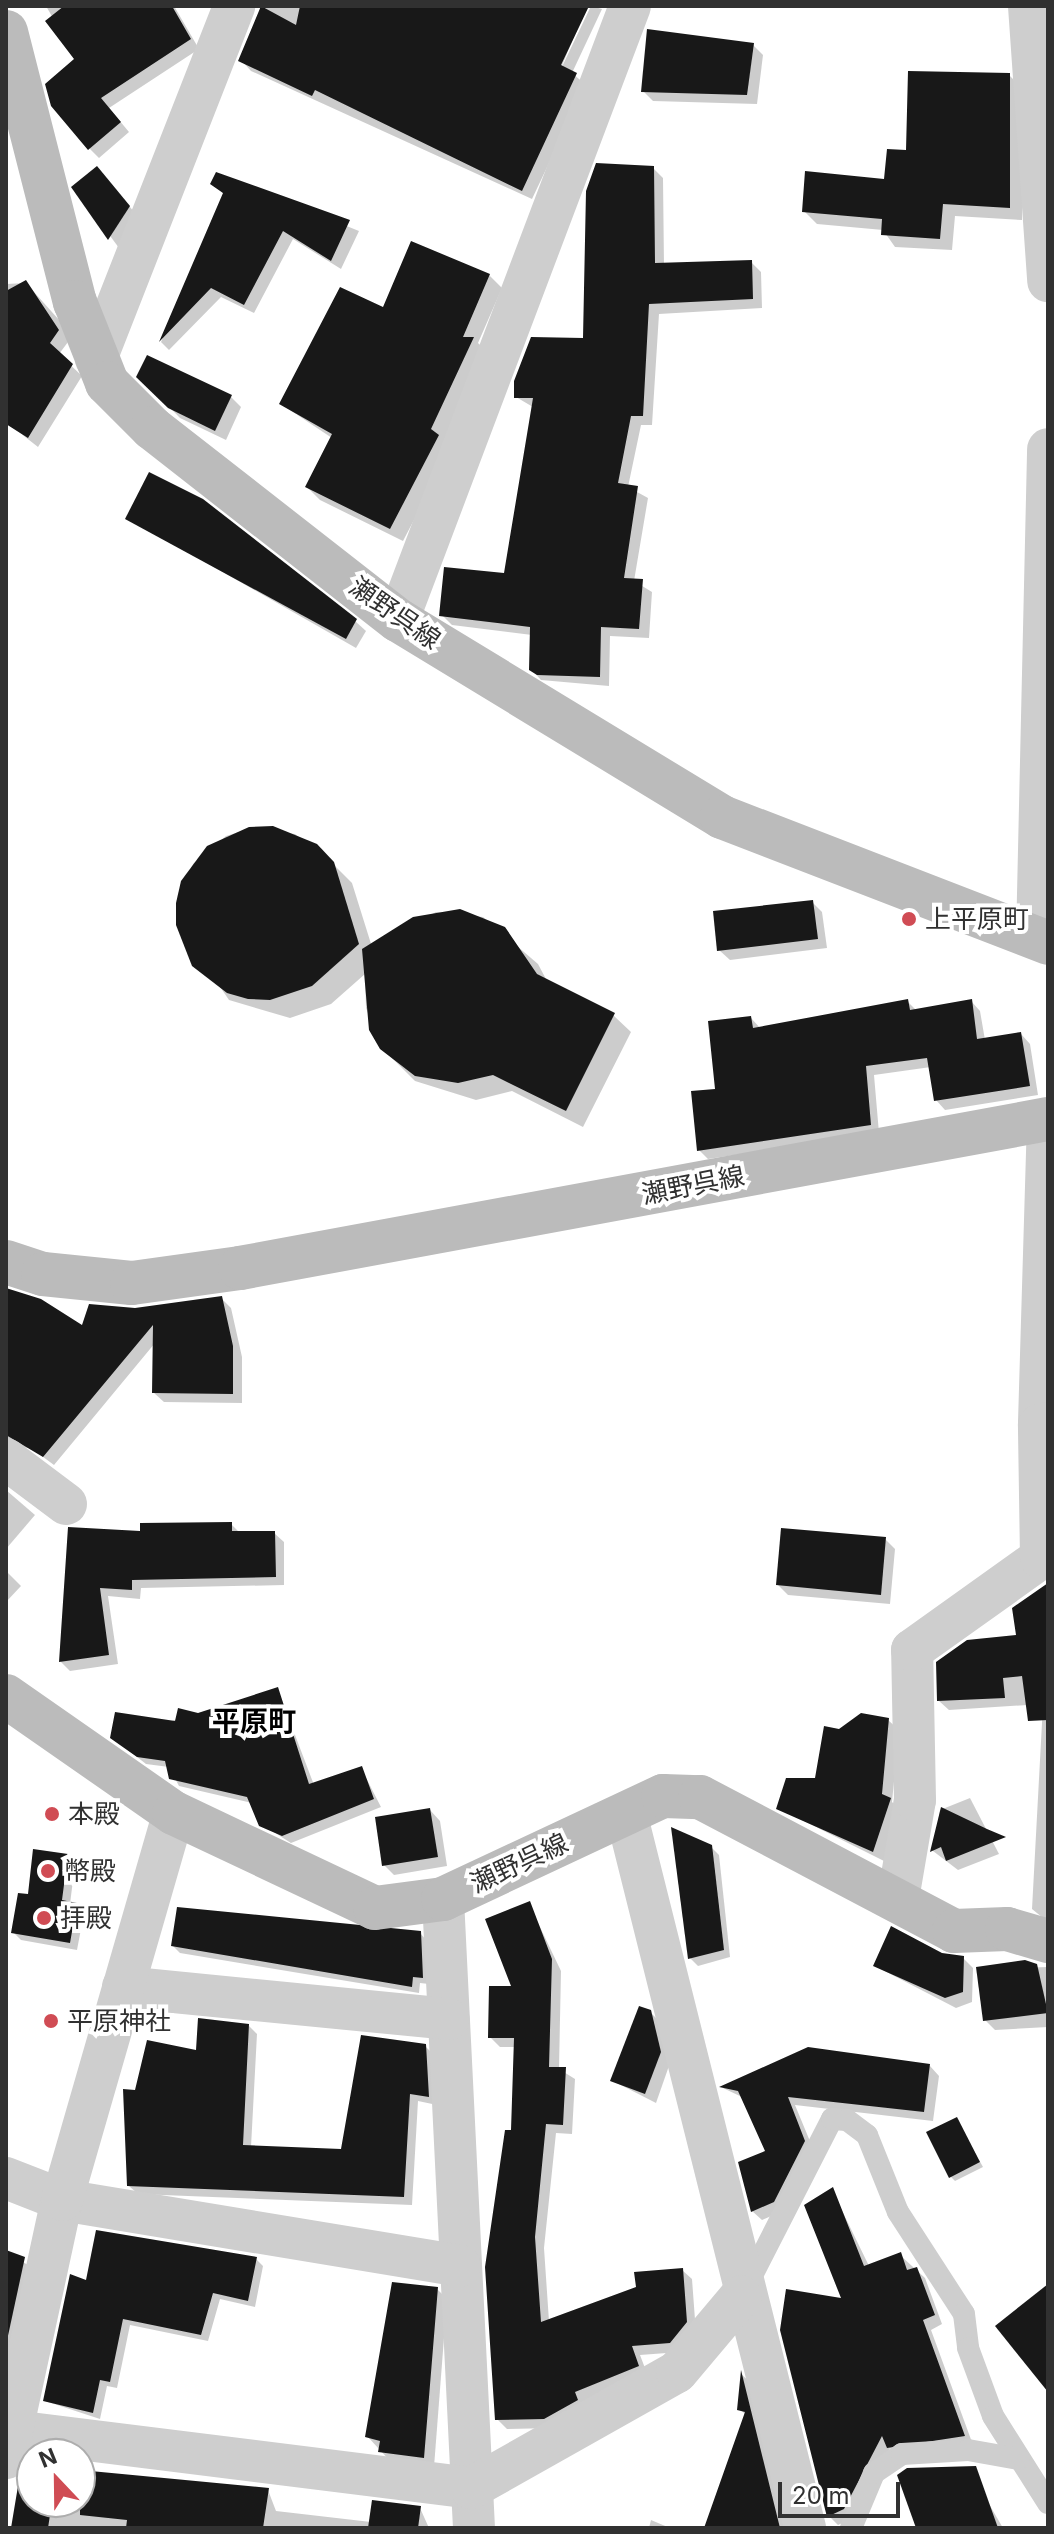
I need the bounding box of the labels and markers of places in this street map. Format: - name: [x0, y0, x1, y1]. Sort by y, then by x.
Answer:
- place label: 上平原町: [925, 903, 1029, 935]
- marker: 上平原町: [900, 910, 918, 928]
- place label: 本殿: [68, 1798, 120, 1830]
- marker: 本殿: [43, 1805, 61, 1823]
- place label: 幣殿: [64, 1855, 116, 1887]
- marker: 幣殿: [39, 1862, 57, 1880]
- place label: 拝殿: [60, 1902, 112, 1934]
- marker: 拝殿: [35, 1909, 53, 1927]
- place label: 平原神社: [67, 2005, 171, 2037]
- marker: 平原神社: [42, 2012, 60, 2030]

